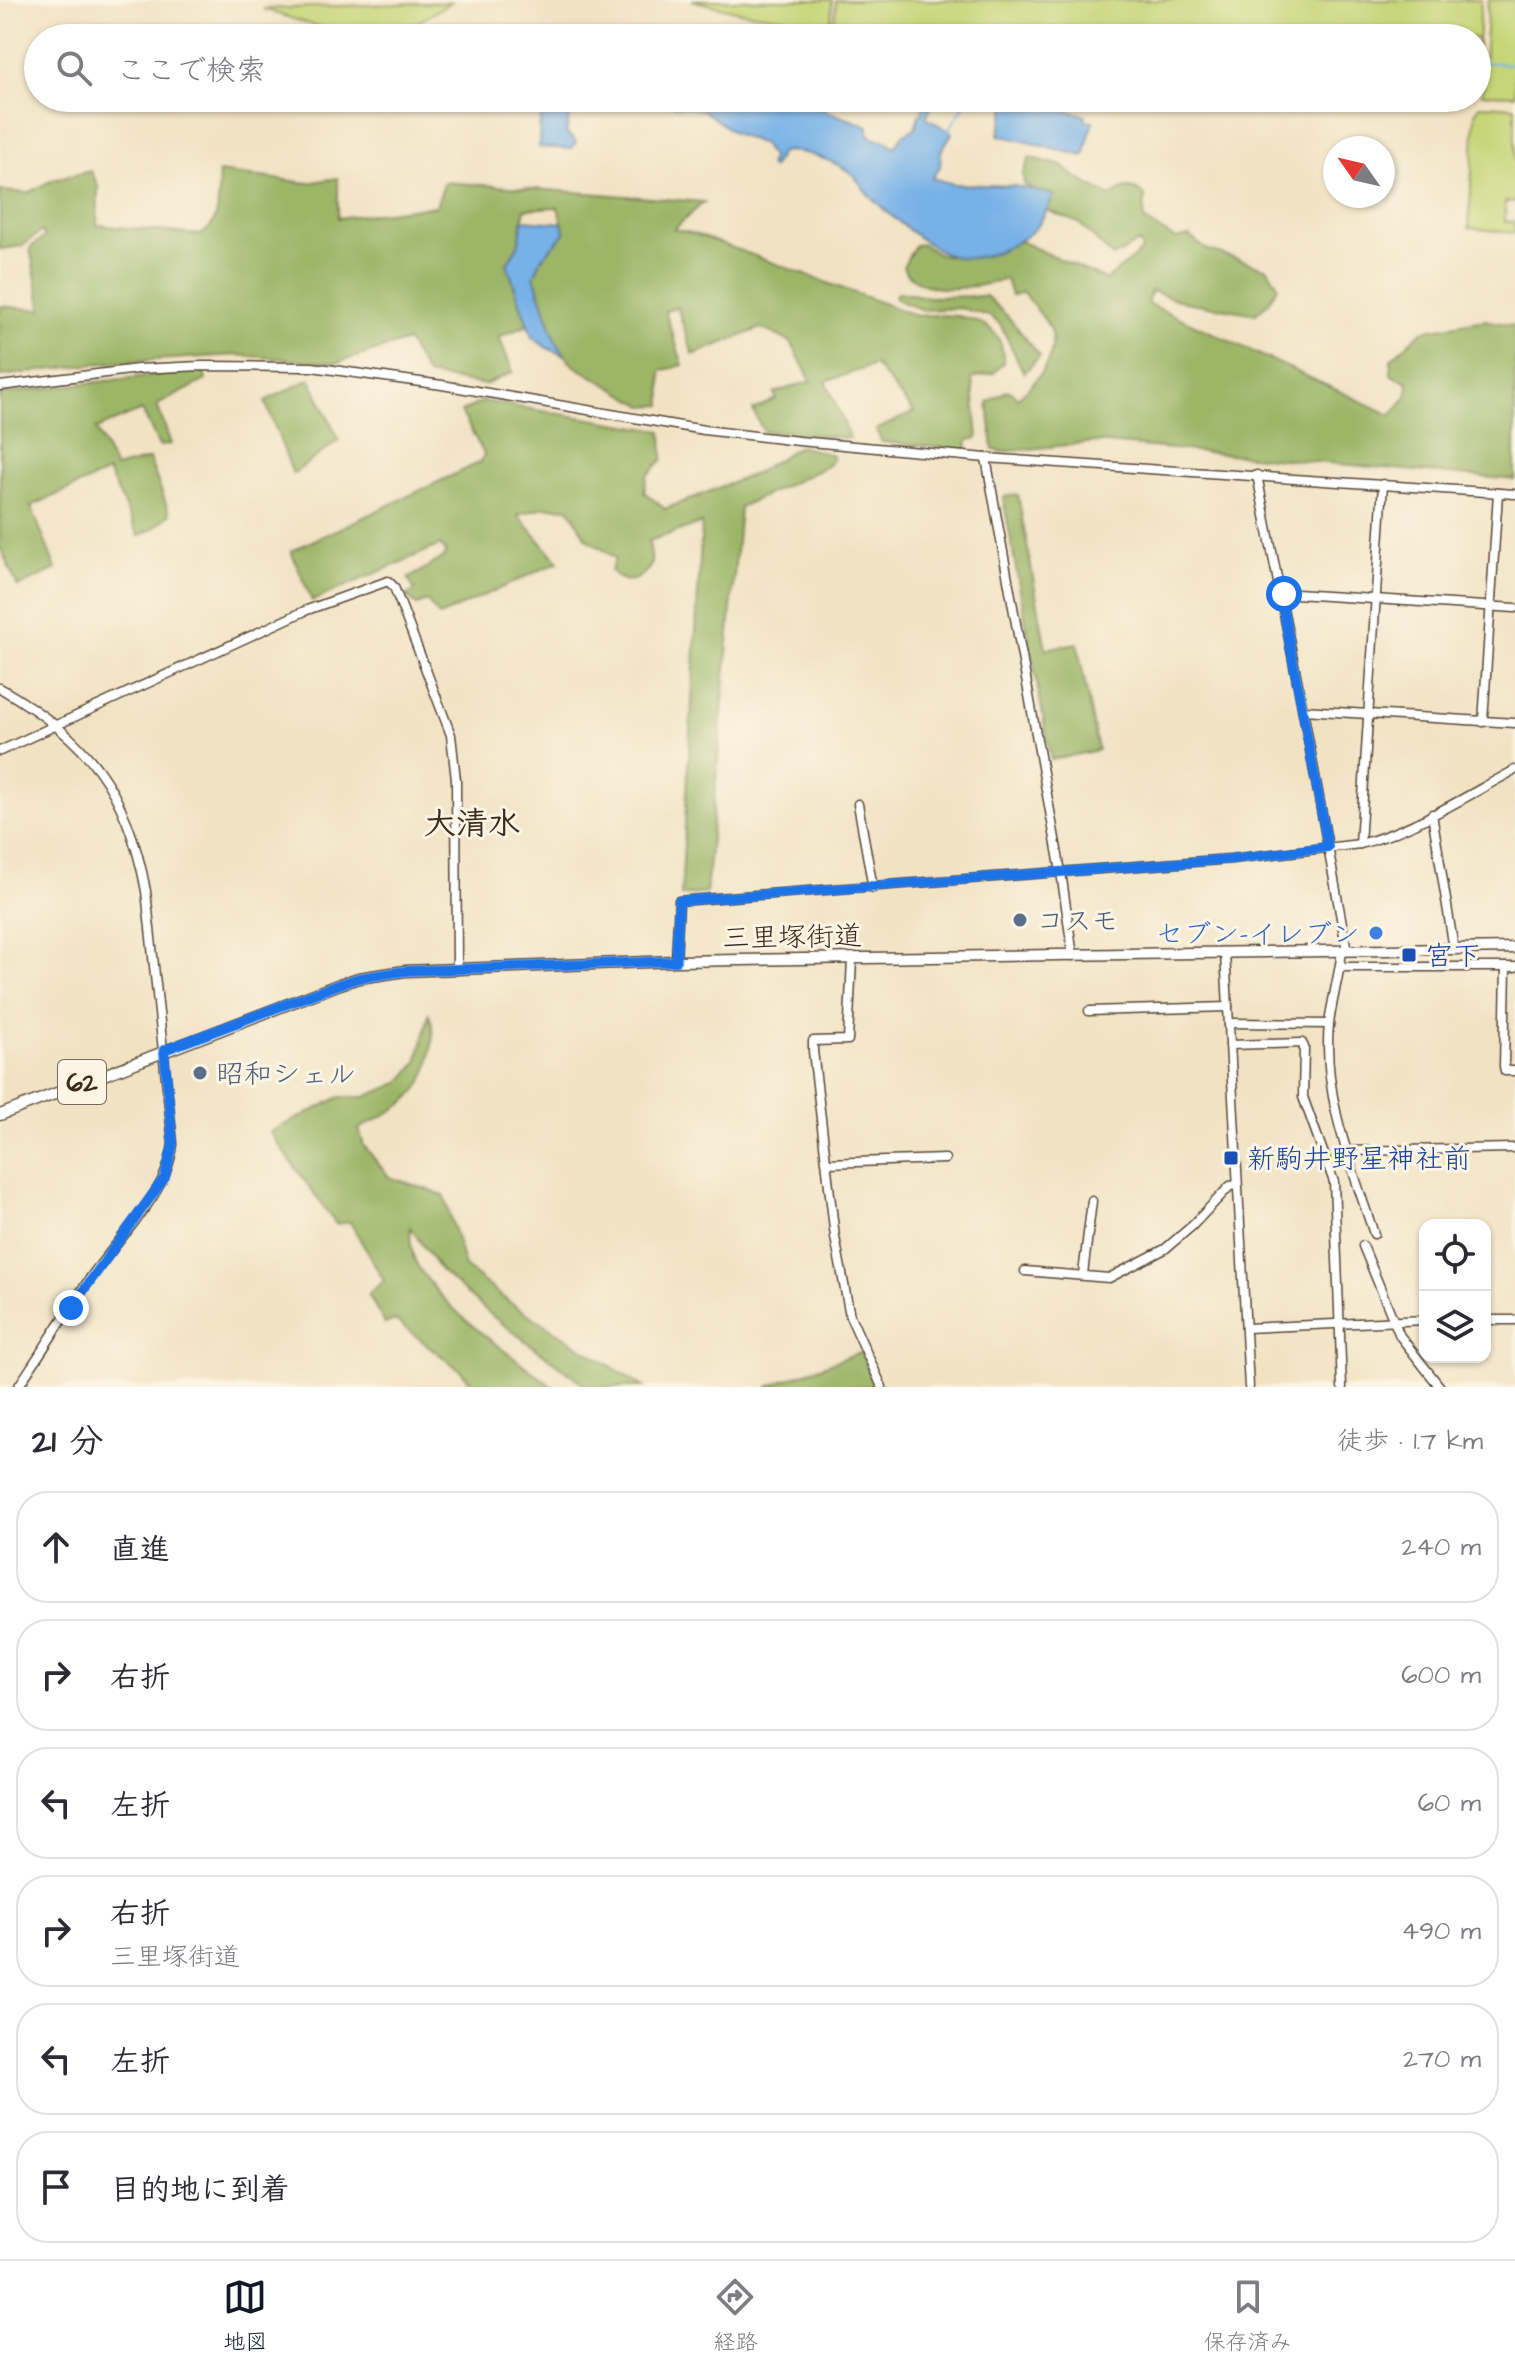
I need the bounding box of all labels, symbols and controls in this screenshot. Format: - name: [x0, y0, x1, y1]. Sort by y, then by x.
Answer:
- search box: [24, 24, 1491, 112]
- icon: search: [52, 46, 96, 90]
- text: ここで検索: [116, 50, 266, 92]
- north arrow: [1323, 136, 1395, 208]
- route start: [1266, 576, 1302, 612]
- district label: 大清水: [424, 802, 520, 847]
- place label: コスモ: [1036, 902, 1119, 941]
- marker: コスモ: [1011, 911, 1029, 929]
- place label: セブン-イレブン: [1155, 915, 1360, 954]
- street label: 三里塚街道: [722, 917, 862, 958]
- marker: セブン-イレブン: [1367, 924, 1385, 942]
- place label: 宮下: [1425, 937, 1481, 976]
- marker: 宮下: [1400, 946, 1418, 964]
- place label: 昭和シェル: [216, 1055, 356, 1094]
- road number: 62: [58, 1060, 106, 1104]
- marker: 昭和シェル: [191, 1064, 209, 1082]
- place label: 新駒井野星神社前: [1247, 1140, 1471, 1179]
- marker: 新駒井野星神社前: [1222, 1149, 1240, 1167]
- map controls: [1419, 1219, 1491, 1363]
- button: locate: [1419, 1219, 1491, 1291]
- route end: [53, 1290, 89, 1326]
- button: layers: [1419, 1291, 1491, 1363]
- text: 21 分: [32, 1418, 103, 1466]
- text: 徒歩 · 1.7 km: [1337, 1423, 1483, 1459]
- icon: ahead: [34, 1525, 78, 1569]
- text: 直進: [110, 1529, 170, 1571]
- text: 240 m: [1401, 1529, 1481, 1565]
- icon: right: [34, 1653, 78, 1697]
- text: 右折: [110, 1657, 170, 1699]
- text: 600 m: [1401, 1657, 1481, 1693]
- icon: left: [34, 1781, 78, 1825]
- text: 左折: [110, 1785, 170, 1827]
- text: 60 m: [1418, 1785, 1481, 1821]
- text: 右折: [110, 1893, 170, 1935]
- icon: right: [34, 1909, 78, 1953]
- text: 490 m: [1401, 1913, 1481, 1949]
- text: 三里塚街道: [110, 1939, 240, 1975]
- icon: left: [34, 2037, 78, 2081]
- text: 左折: [110, 2041, 170, 2083]
- text: 270 m: [1403, 2041, 1481, 2077]
- icon: arrive: [34, 2165, 78, 2209]
- text: 目的地に到着: [110, 2169, 290, 2211]
- tab: 地図: [223, 2275, 267, 2358]
- tab: 経路: [713, 2275, 758, 2358]
- tab: 保存済み: [1204, 2275, 1292, 2358]

